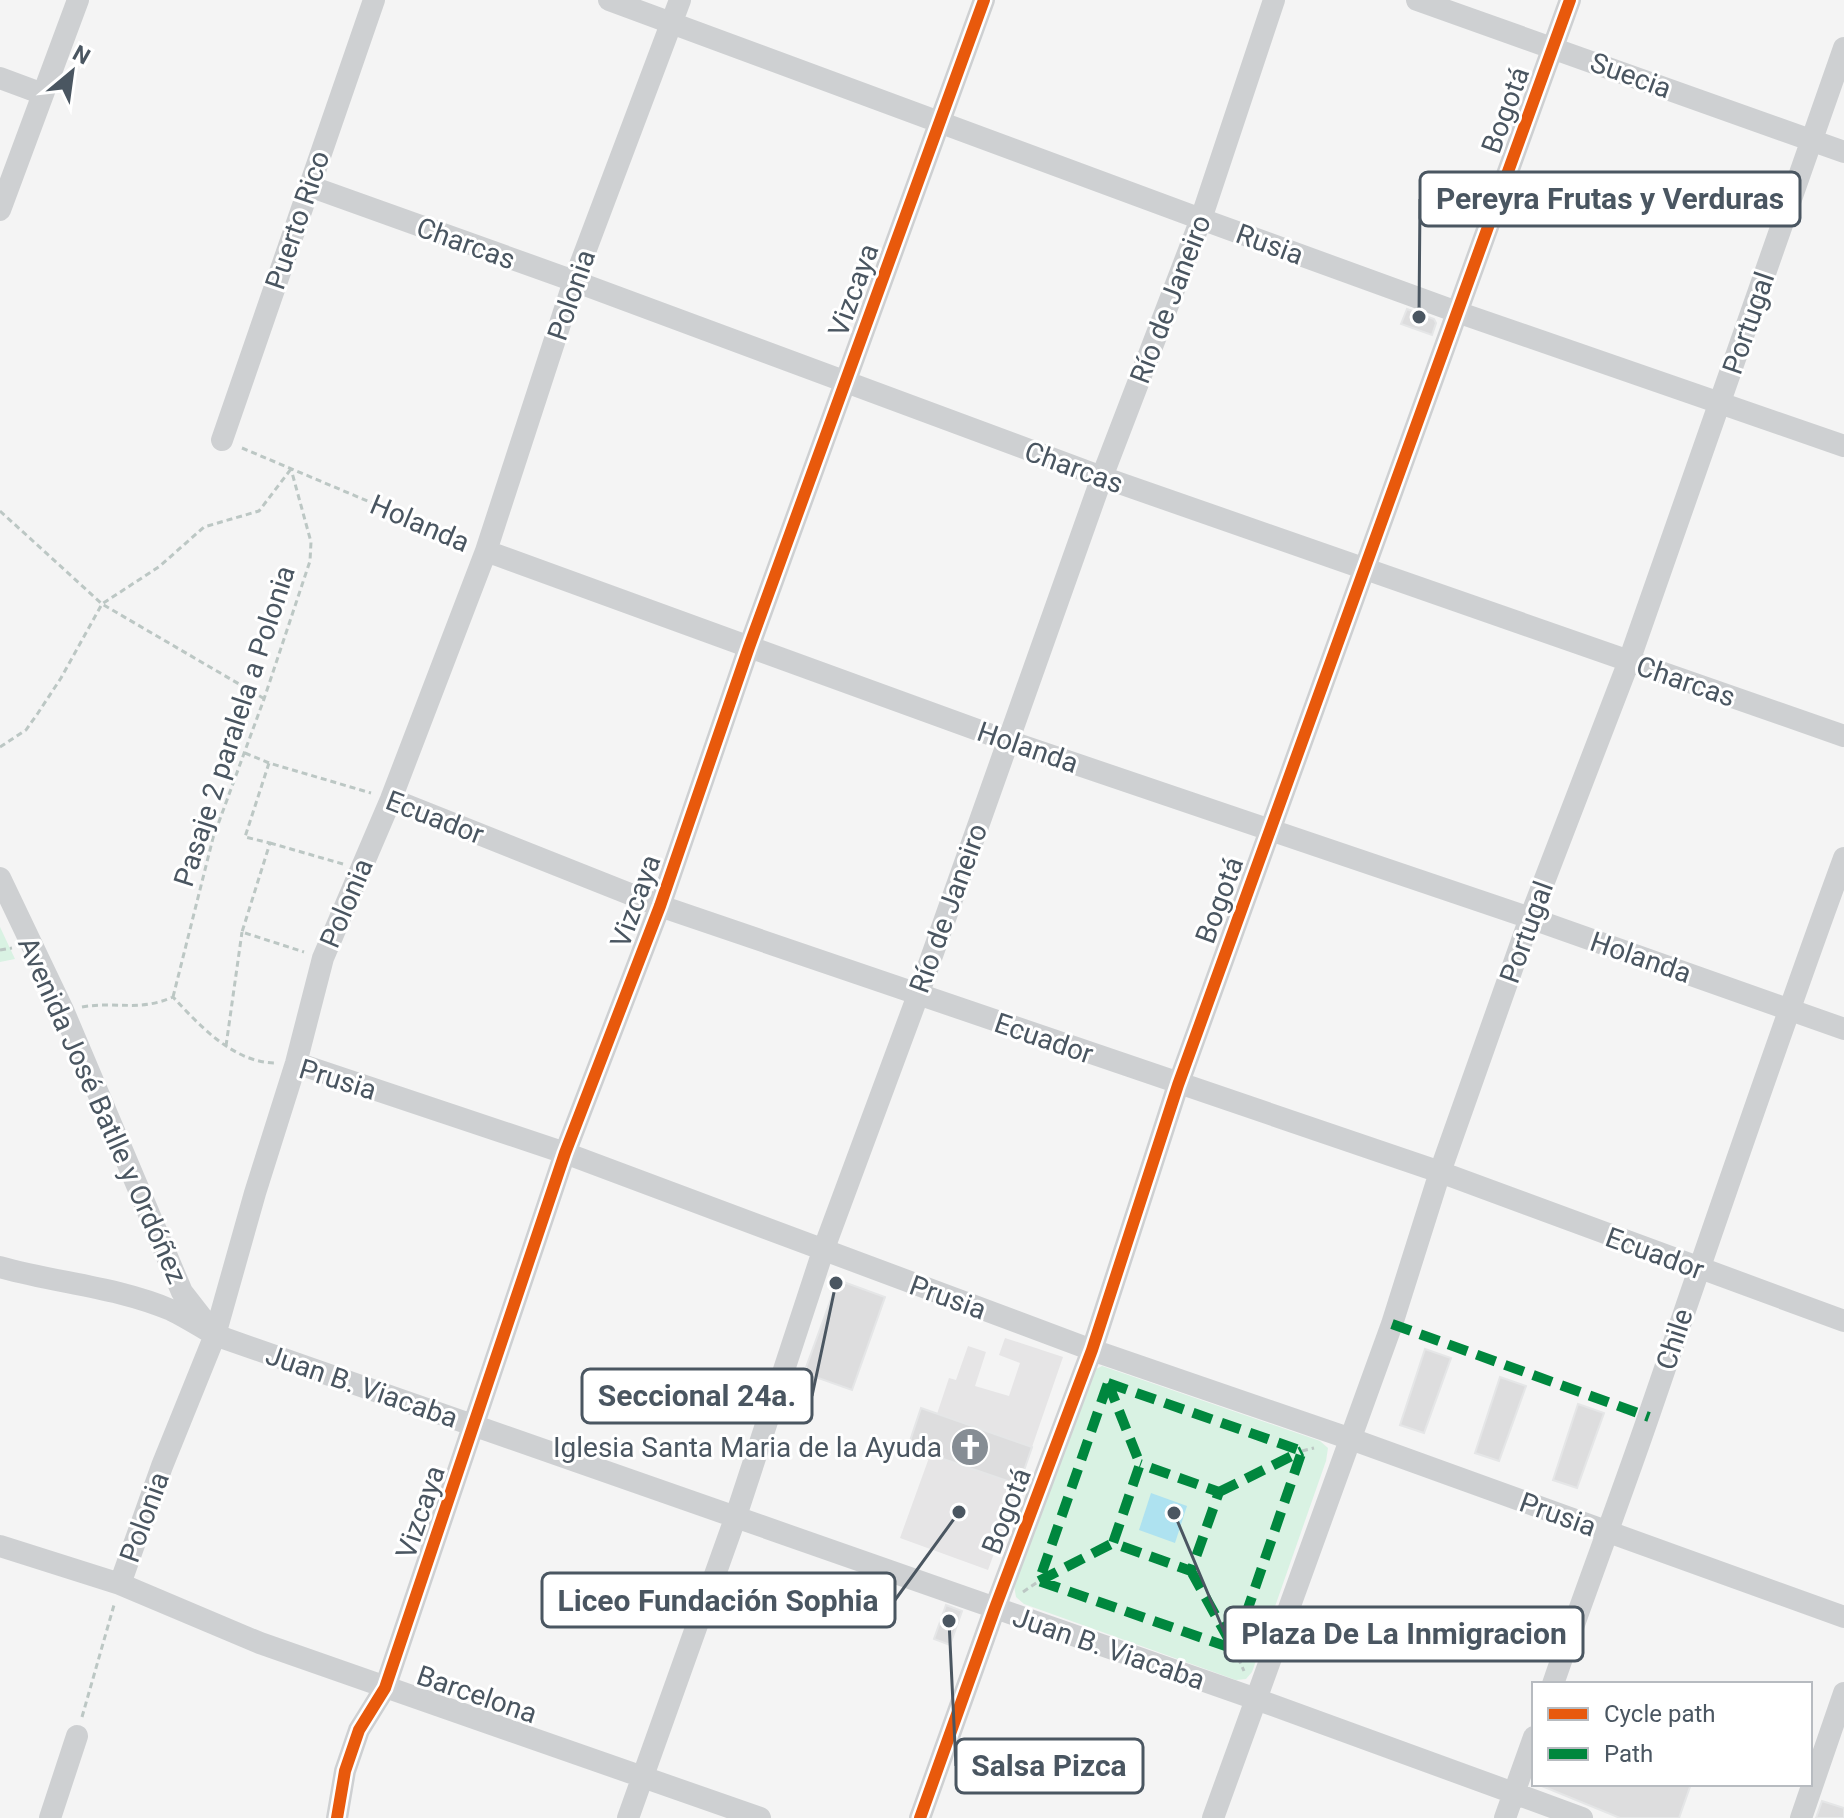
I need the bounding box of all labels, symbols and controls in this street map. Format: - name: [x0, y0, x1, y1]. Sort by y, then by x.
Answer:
- north arrow: [32, 32, 112, 112]
- text: N: [69, 40, 94, 70]
- street label: Suecia: [1586, 46, 1676, 105]
- street label: Bogotá: [1475, 62, 1536, 158]
- street label: Puerto Rico: [258, 146, 337, 294]
- callout: Pereyra Frutas y Verduras: [1420, 172, 1800, 226]
- text: Pereyra Frutas y Verduras: [1436, 181, 1784, 216]
- street label: Charcas: [412, 210, 520, 276]
- street label: Río de Janeiro: [1123, 210, 1218, 388]
- street label: Rusia: [1232, 217, 1308, 272]
- street label: Vizcaya: [822, 239, 885, 341]
- street label: Polonia: [541, 245, 602, 345]
- street label: Portugal: [1716, 268, 1781, 379]
- street label: Charcas: [1020, 434, 1128, 500]
- street label: Holanda: [365, 488, 474, 559]
- street label: Pasaje 2 paralela a Polonia: [167, 562, 302, 891]
- street label: Charcas: [1632, 649, 1740, 714]
- street label: Holanda: [973, 715, 1083, 780]
- street label: Ecuador: [381, 784, 489, 851]
- street label: Río de Janeiro: [903, 819, 994, 997]
- street label: Vizcaya: [604, 850, 667, 952]
- street label: Bogotá: [1189, 852, 1250, 948]
- street label: Polonia: [313, 854, 380, 953]
- street label: Portugal: [1493, 877, 1560, 988]
- street label: Holanda: [1586, 925, 1696, 990]
- street label: Avenida José Batlle y Ordóñez: [11, 932, 194, 1288]
- street label: Ecuador: [990, 1006, 1098, 1071]
- street label: Prusia: [295, 1052, 380, 1107]
- street label: Ecuador: [1601, 1220, 1709, 1287]
- street label: Prusia: [905, 1268, 991, 1326]
- street label: Chile: [1649, 1305, 1700, 1374]
- street label: Juan B. Viacaba: [261, 1338, 462, 1435]
- callout: Seccional 24a.: [582, 1369, 812, 1423]
- text: Seccional 24a.: [598, 1378, 796, 1413]
- church icon: Iglesia Santa Maria de la Ayuda: [949, 1426, 991, 1468]
- place label: Iglesia Santa Maria de la Ayuda: [553, 1431, 942, 1464]
- street label: Vizcaya: [389, 1461, 452, 1563]
- street label: Bogotá: [975, 1463, 1038, 1559]
- street label: Polonia: [113, 1467, 176, 1567]
- street label: Prusia: [1515, 1485, 1601, 1543]
- callout: Liceo Fundación Sophia: [542, 1573, 895, 1627]
- text: Liceo Fundación Sophia: [558, 1583, 878, 1618]
- street label: Juan B. Viacaba: [1008, 1600, 1209, 1697]
- callout: Plaza De La Inmigracion: [1225, 1607, 1583, 1661]
- text: Plaza De La Inmigracion: [1241, 1616, 1567, 1651]
- street label: Barcelona: [412, 1659, 541, 1730]
- legend: [1532, 1682, 1812, 1786]
- text: Cycle path: [1604, 1700, 1716, 1728]
- callout: Salsa Pizca: [956, 1739, 1143, 1793]
- text: Path: [1604, 1740, 1653, 1768]
- text: Salsa Pizca: [971, 1748, 1127, 1783]

